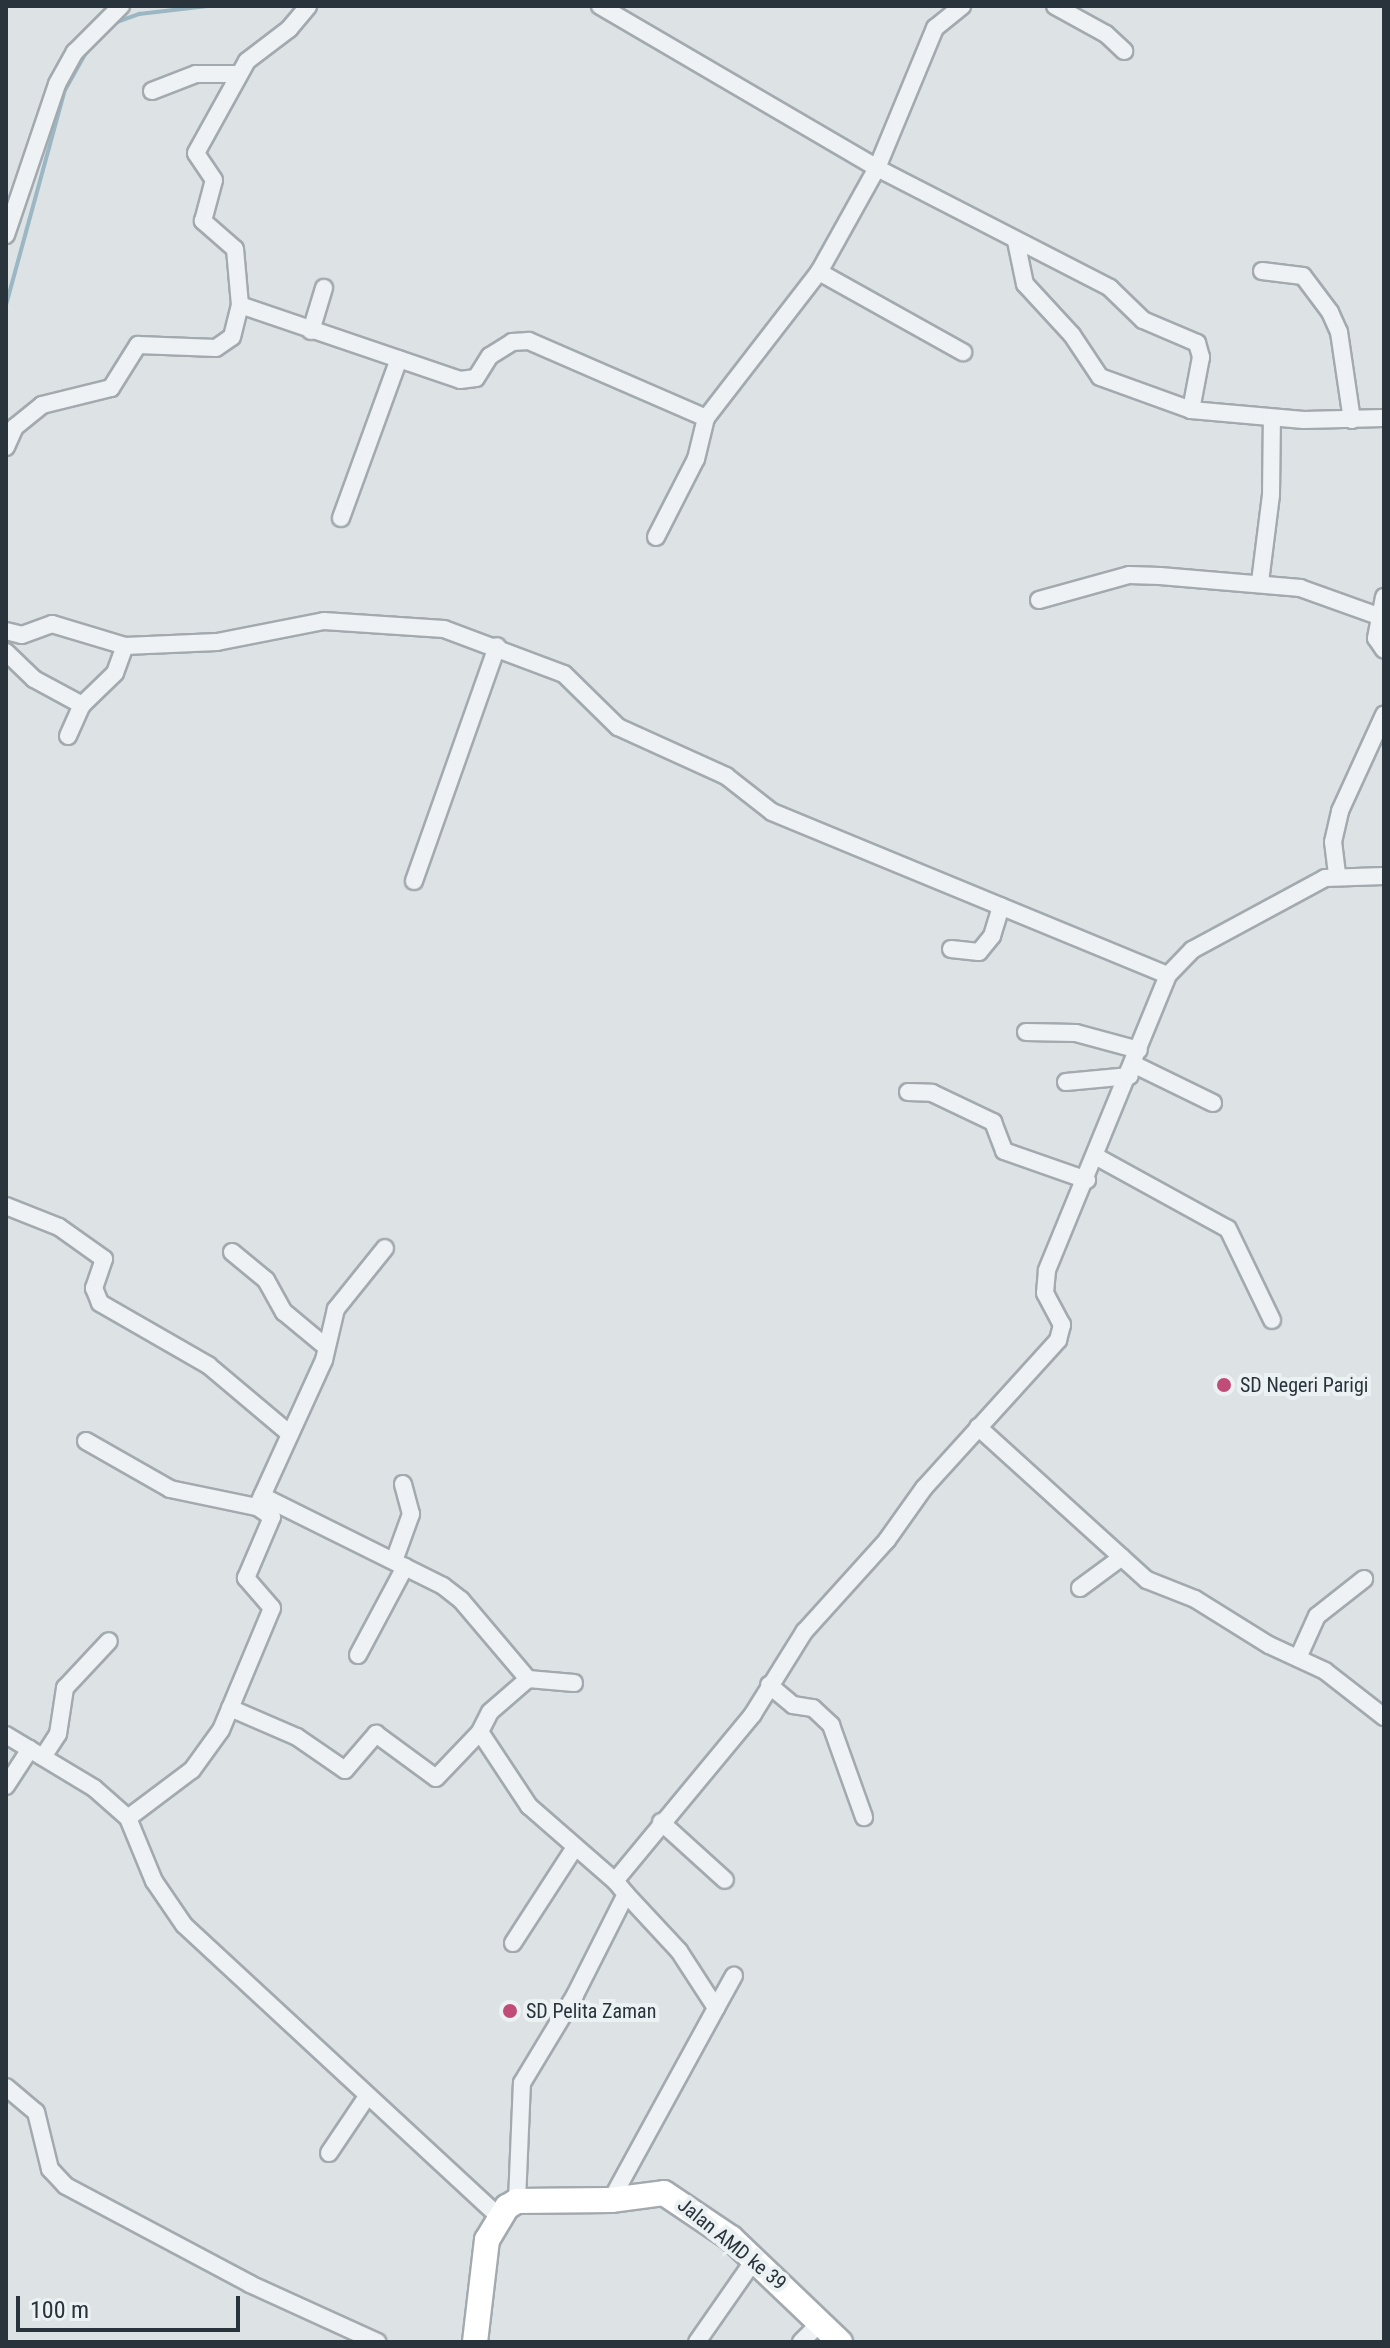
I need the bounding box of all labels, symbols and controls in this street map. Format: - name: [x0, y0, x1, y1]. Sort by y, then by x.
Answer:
- place label: SD Negeri Parigi: [1240, 1373, 1368, 1397]
- marker: SD Negeri Parigi: [1215, 1376, 1233, 1394]
- place label: SD Pelita Zaman: [526, 1999, 656, 2023]
- marker: SD Pelita Zaman: [501, 2002, 519, 2020]
- street label: Jalan AMD ke 39: [673, 2193, 791, 2295]
- scale bar: [20, 2280, 244, 2330]
- text: 100 m: [30, 2296, 89, 2324]

